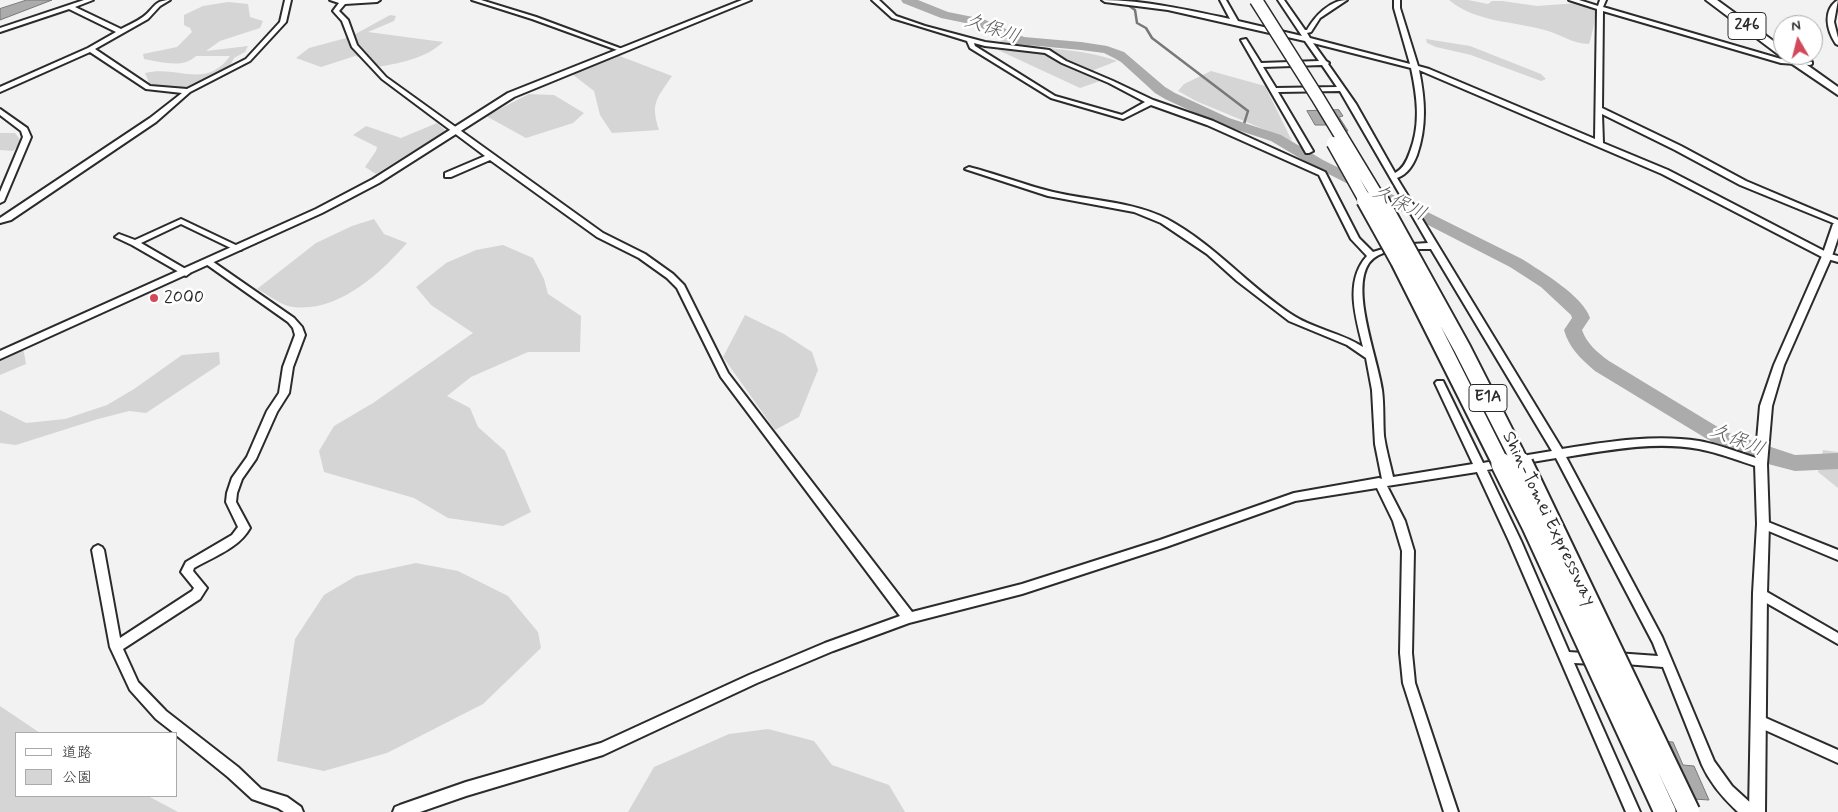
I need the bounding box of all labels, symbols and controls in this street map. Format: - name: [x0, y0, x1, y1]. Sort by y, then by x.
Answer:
- water label: 久保川: [961, 10, 1023, 50]
- road number: 246: [1728, 12, 1766, 40]
- north arrow: [1773, 15, 1823, 65]
- text: N: [1790, 17, 1802, 36]
- water label: 久保川: [1368, 181, 1430, 227]
- place label: 2000: [164, 287, 204, 309]
- marker: 2000: [148, 292, 160, 304]
- road number: E1A: [1469, 384, 1507, 412]
- water label: 久保川: [1706, 420, 1768, 462]
- street label: Shin-Tomei Expressway: [1496, 428, 1600, 610]
- legend: [15, 732, 178, 797]
- text: 道路: [62, 743, 92, 763]
- text: 公園: [62, 768, 92, 788]

